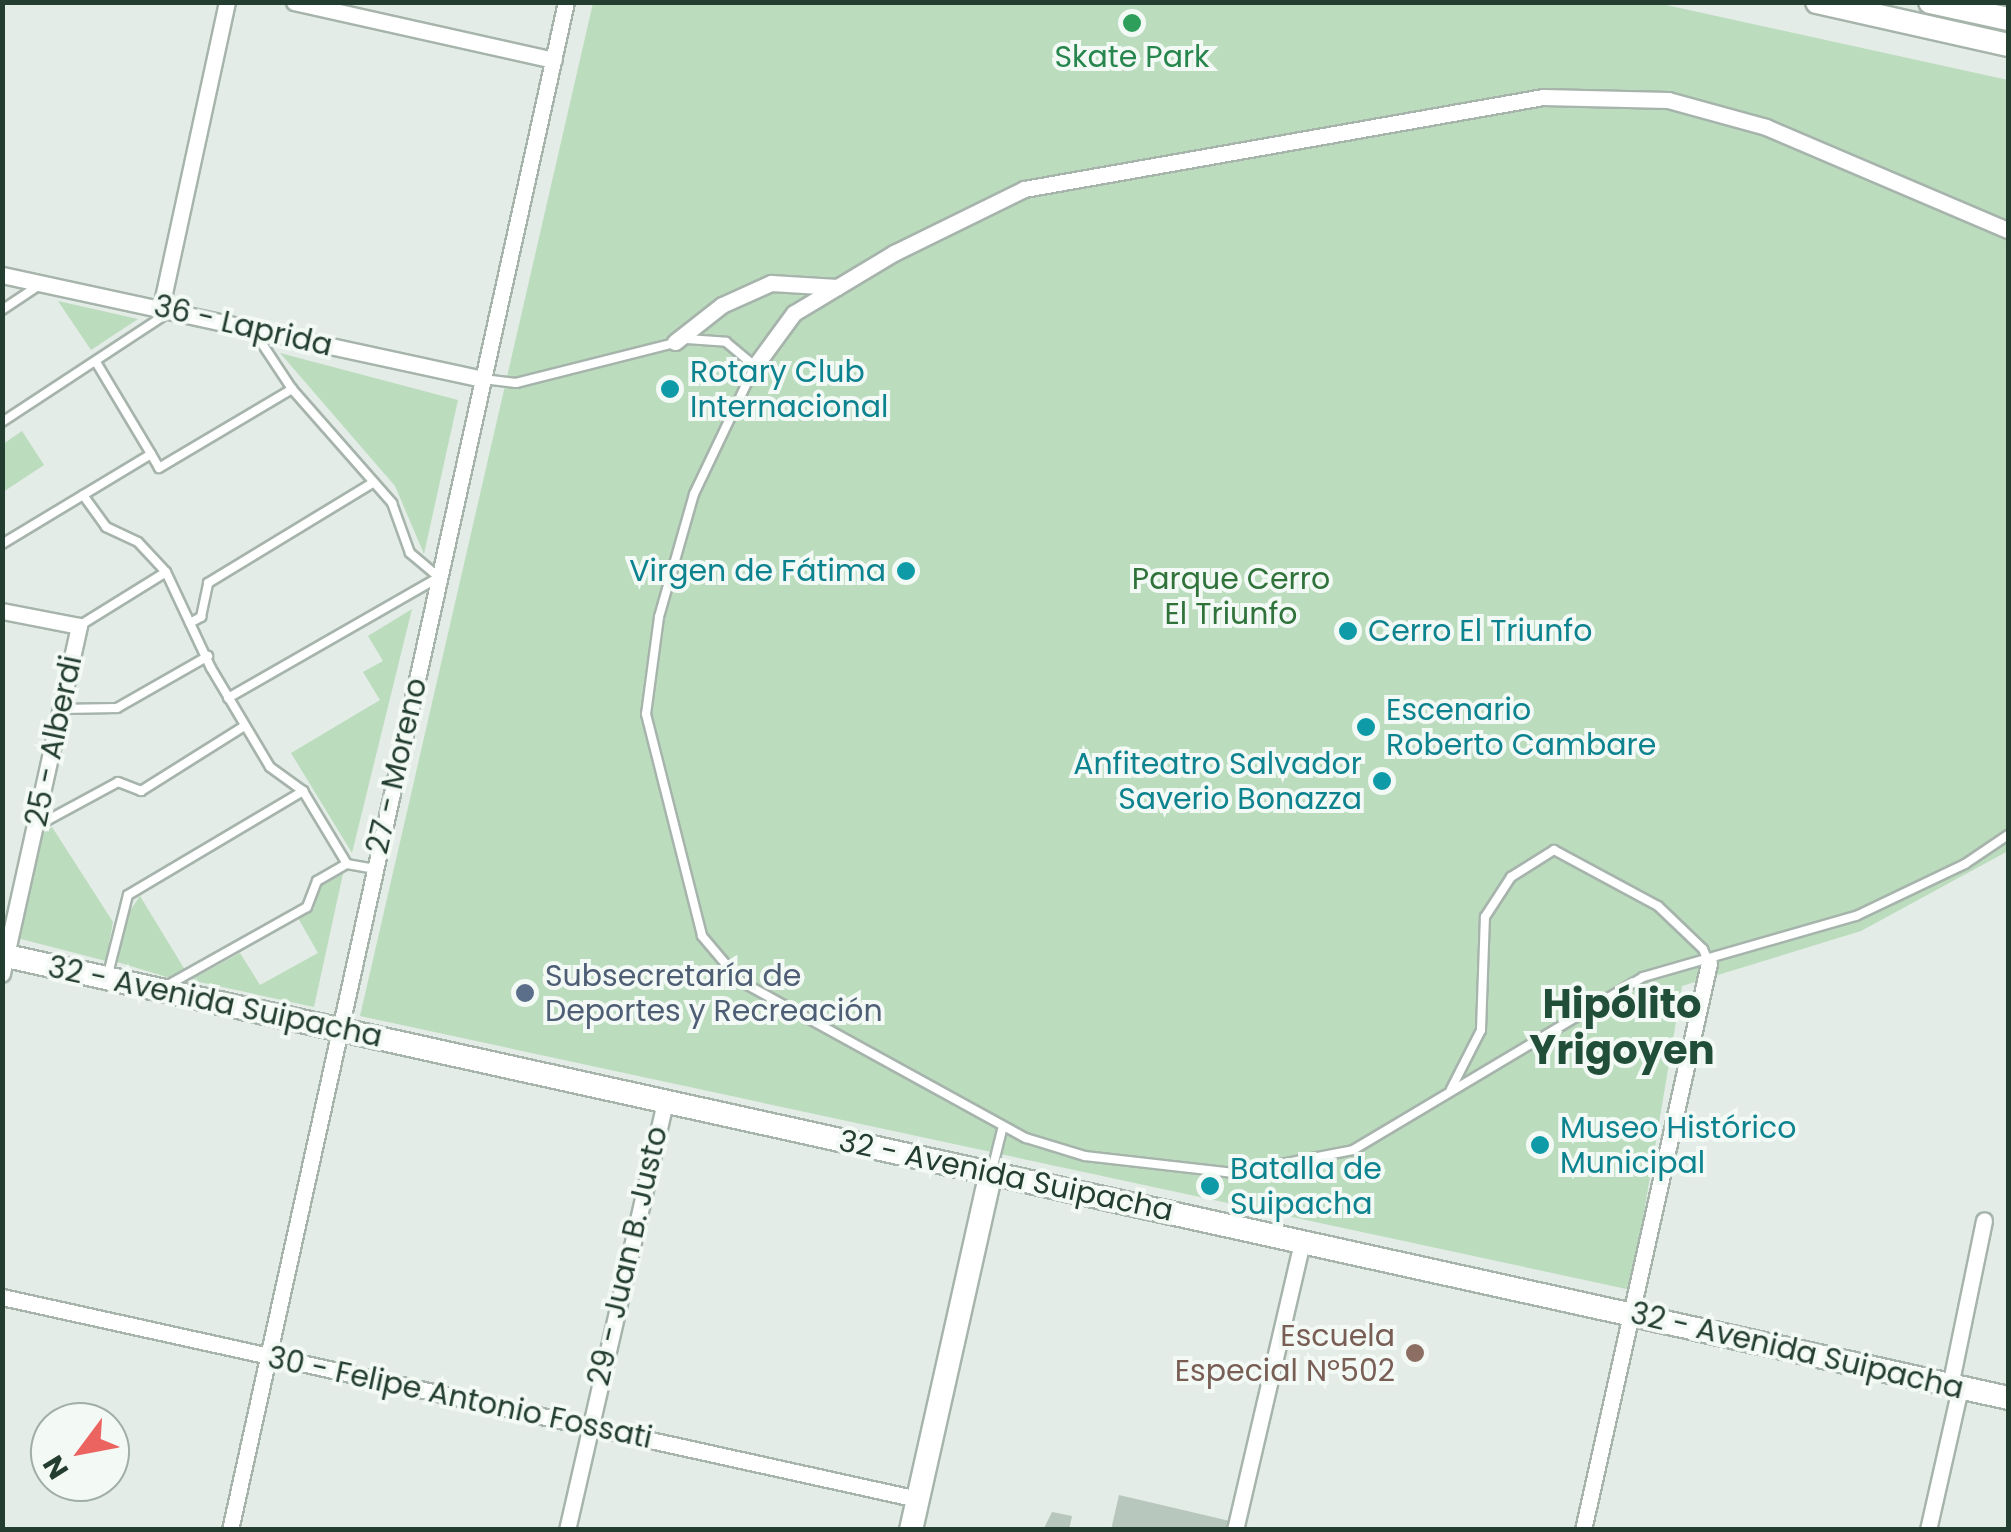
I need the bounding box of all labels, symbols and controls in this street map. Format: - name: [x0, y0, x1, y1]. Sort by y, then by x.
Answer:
- marker: Skate Park: [1121, 12, 1143, 34]
- place label: Skate Park: [1054, 39, 1210, 75]
- street label: 36 - Laprida: [150, 288, 336, 364]
- place label: Rotary Club Internacional: [690, 354, 888, 424]
- marker: Rotary Club Internacional: [659, 378, 681, 400]
- place label: Virgen de Fátima: [629, 553, 886, 589]
- marker: Virgen de Fátima: [895, 560, 917, 582]
- park label: Parque Cerro El Triunfo: [1132, 561, 1330, 632]
- place label: Cerro El Triunfo: [1368, 613, 1592, 649]
- marker: Cerro El Triunfo: [1337, 620, 1359, 642]
- street label: 25 - Alberdi: [18, 652, 90, 830]
- street label: 27 - Moreno: [359, 675, 435, 857]
- place label: Escenario Roberto Cambare: [1386, 692, 1656, 762]
- marker: Escenario Roberto Cambare: [1355, 716, 1377, 738]
- place label: Anfiteatro Salvador Saverio Bonazza: [1073, 746, 1362, 816]
- marker: Anfiteatro Salvador Saverio Bonazza: [1371, 770, 1393, 792]
- street label: 32 - Avenida Suipacha: [45, 949, 385, 1055]
- place label: Subsecretaría de Deportes y Recreación: [545, 958, 883, 1028]
- district label: Hipólito Yrigoyen: [1529, 980, 1715, 1074]
- marker: Subsecretaría de Deportes y Recreación: [514, 982, 536, 1004]
- place label: Museo Histórico Municipal: [1560, 1110, 1796, 1180]
- street label: 29 - Juan B. Justo: [581, 1123, 675, 1389]
- street label: 32 - Avenida Suipacha: [836, 1123, 1176, 1229]
- marker: Museo Histórico Municipal: [1529, 1134, 1551, 1156]
- place label: Batalla de Suipacha: [1230, 1151, 1382, 1222]
- marker: Batalla de Suipacha: [1199, 1175, 1221, 1197]
- street label: 32 - Avenida Suipacha: [1627, 1295, 1967, 1407]
- place label: Escuela Especial Nº502: [1175, 1318, 1395, 1388]
- street label: 30 - Felipe Antonio Fossati: [265, 1340, 655, 1456]
- marker: Escuela Especial Nº502: [1404, 1342, 1426, 1364]
- north arrow: [30, 1402, 130, 1502]
- text: N: [34, 1448, 78, 1486]

